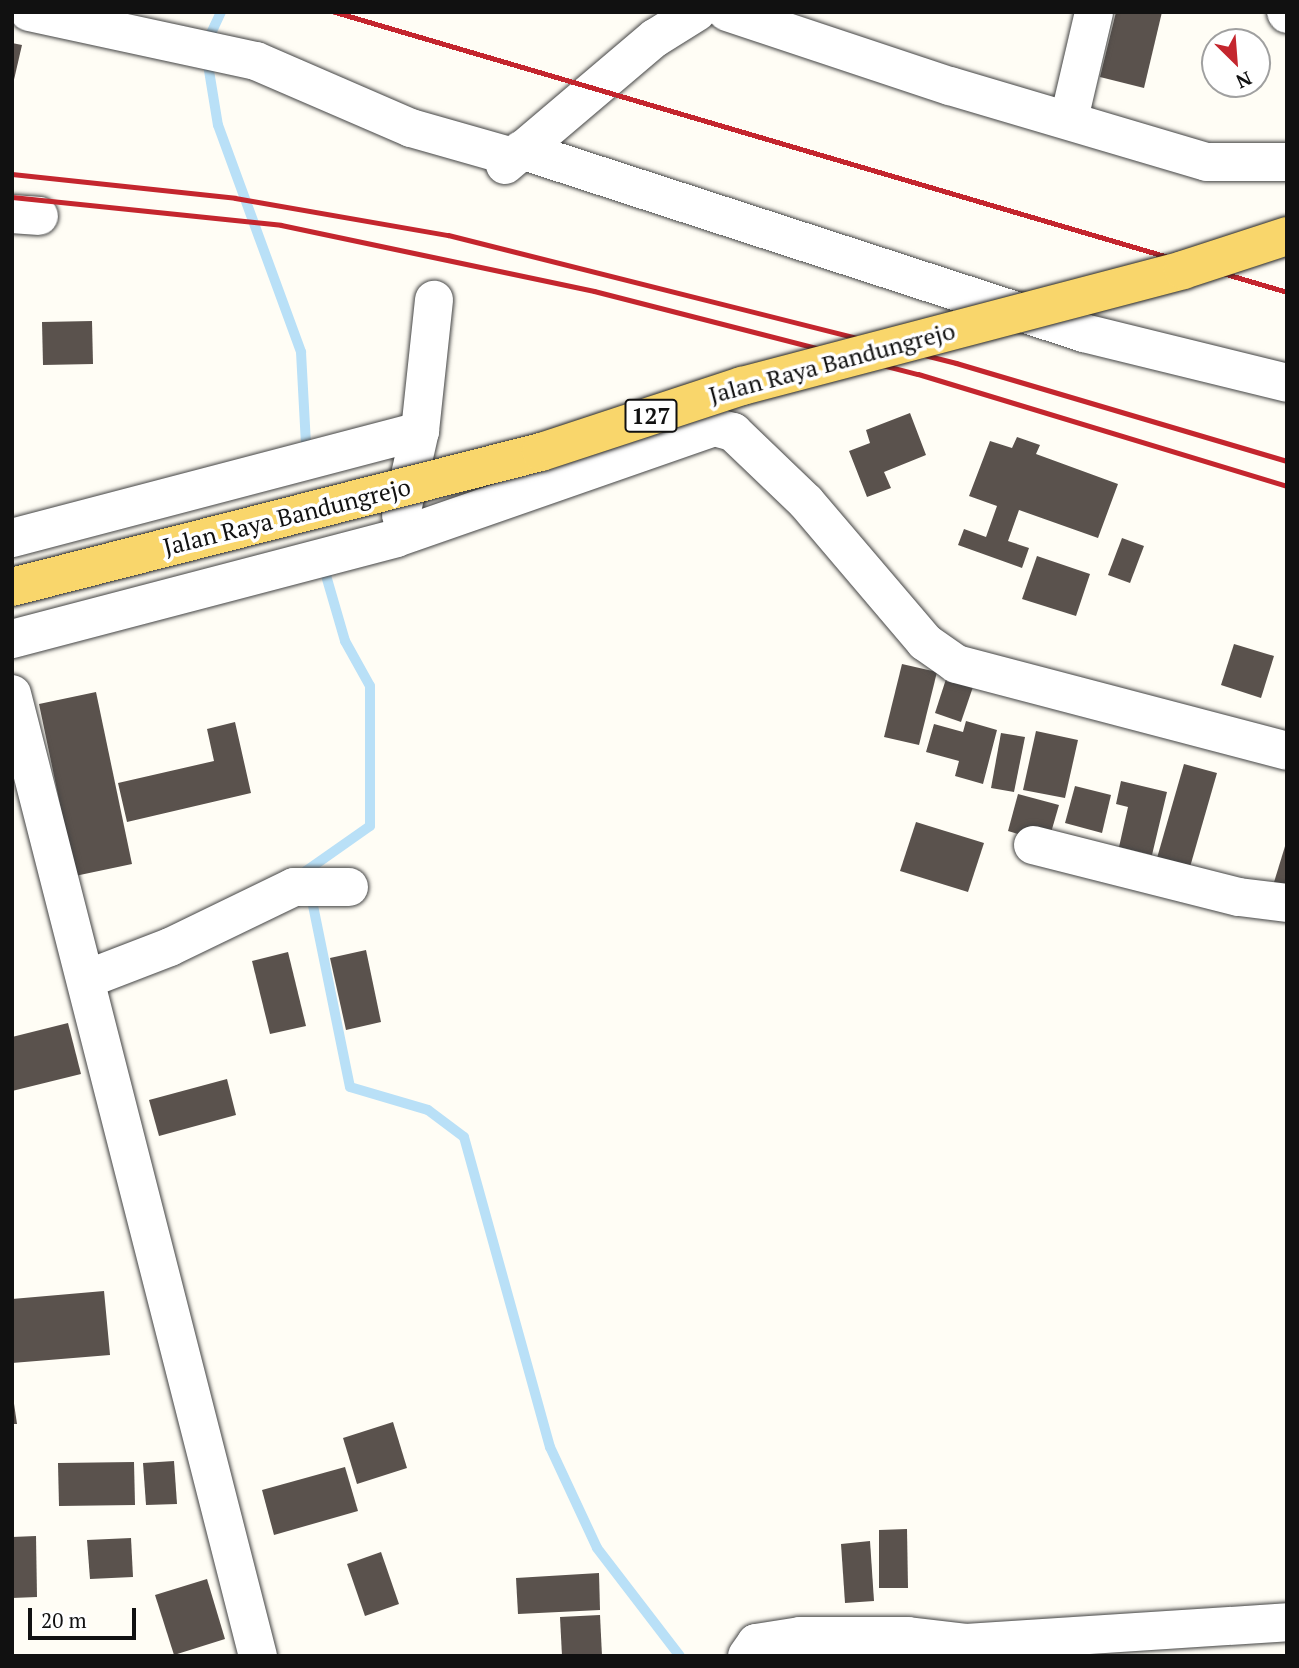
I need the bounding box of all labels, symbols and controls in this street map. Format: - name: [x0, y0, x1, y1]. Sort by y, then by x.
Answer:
- north arrow: [1201, 28, 1271, 98]
- text: N: [1232, 66, 1256, 95]
- street label: Jalan Raya Bandungrejo: [706, 316, 958, 410]
- road number: 127: [623, 396, 679, 436]
- street label: Jalan Raya Bandungrejo: [160, 472, 414, 562]
- scale bar: [32, 1594, 140, 1638]
- text: 20 m: [41, 1606, 87, 1634]

